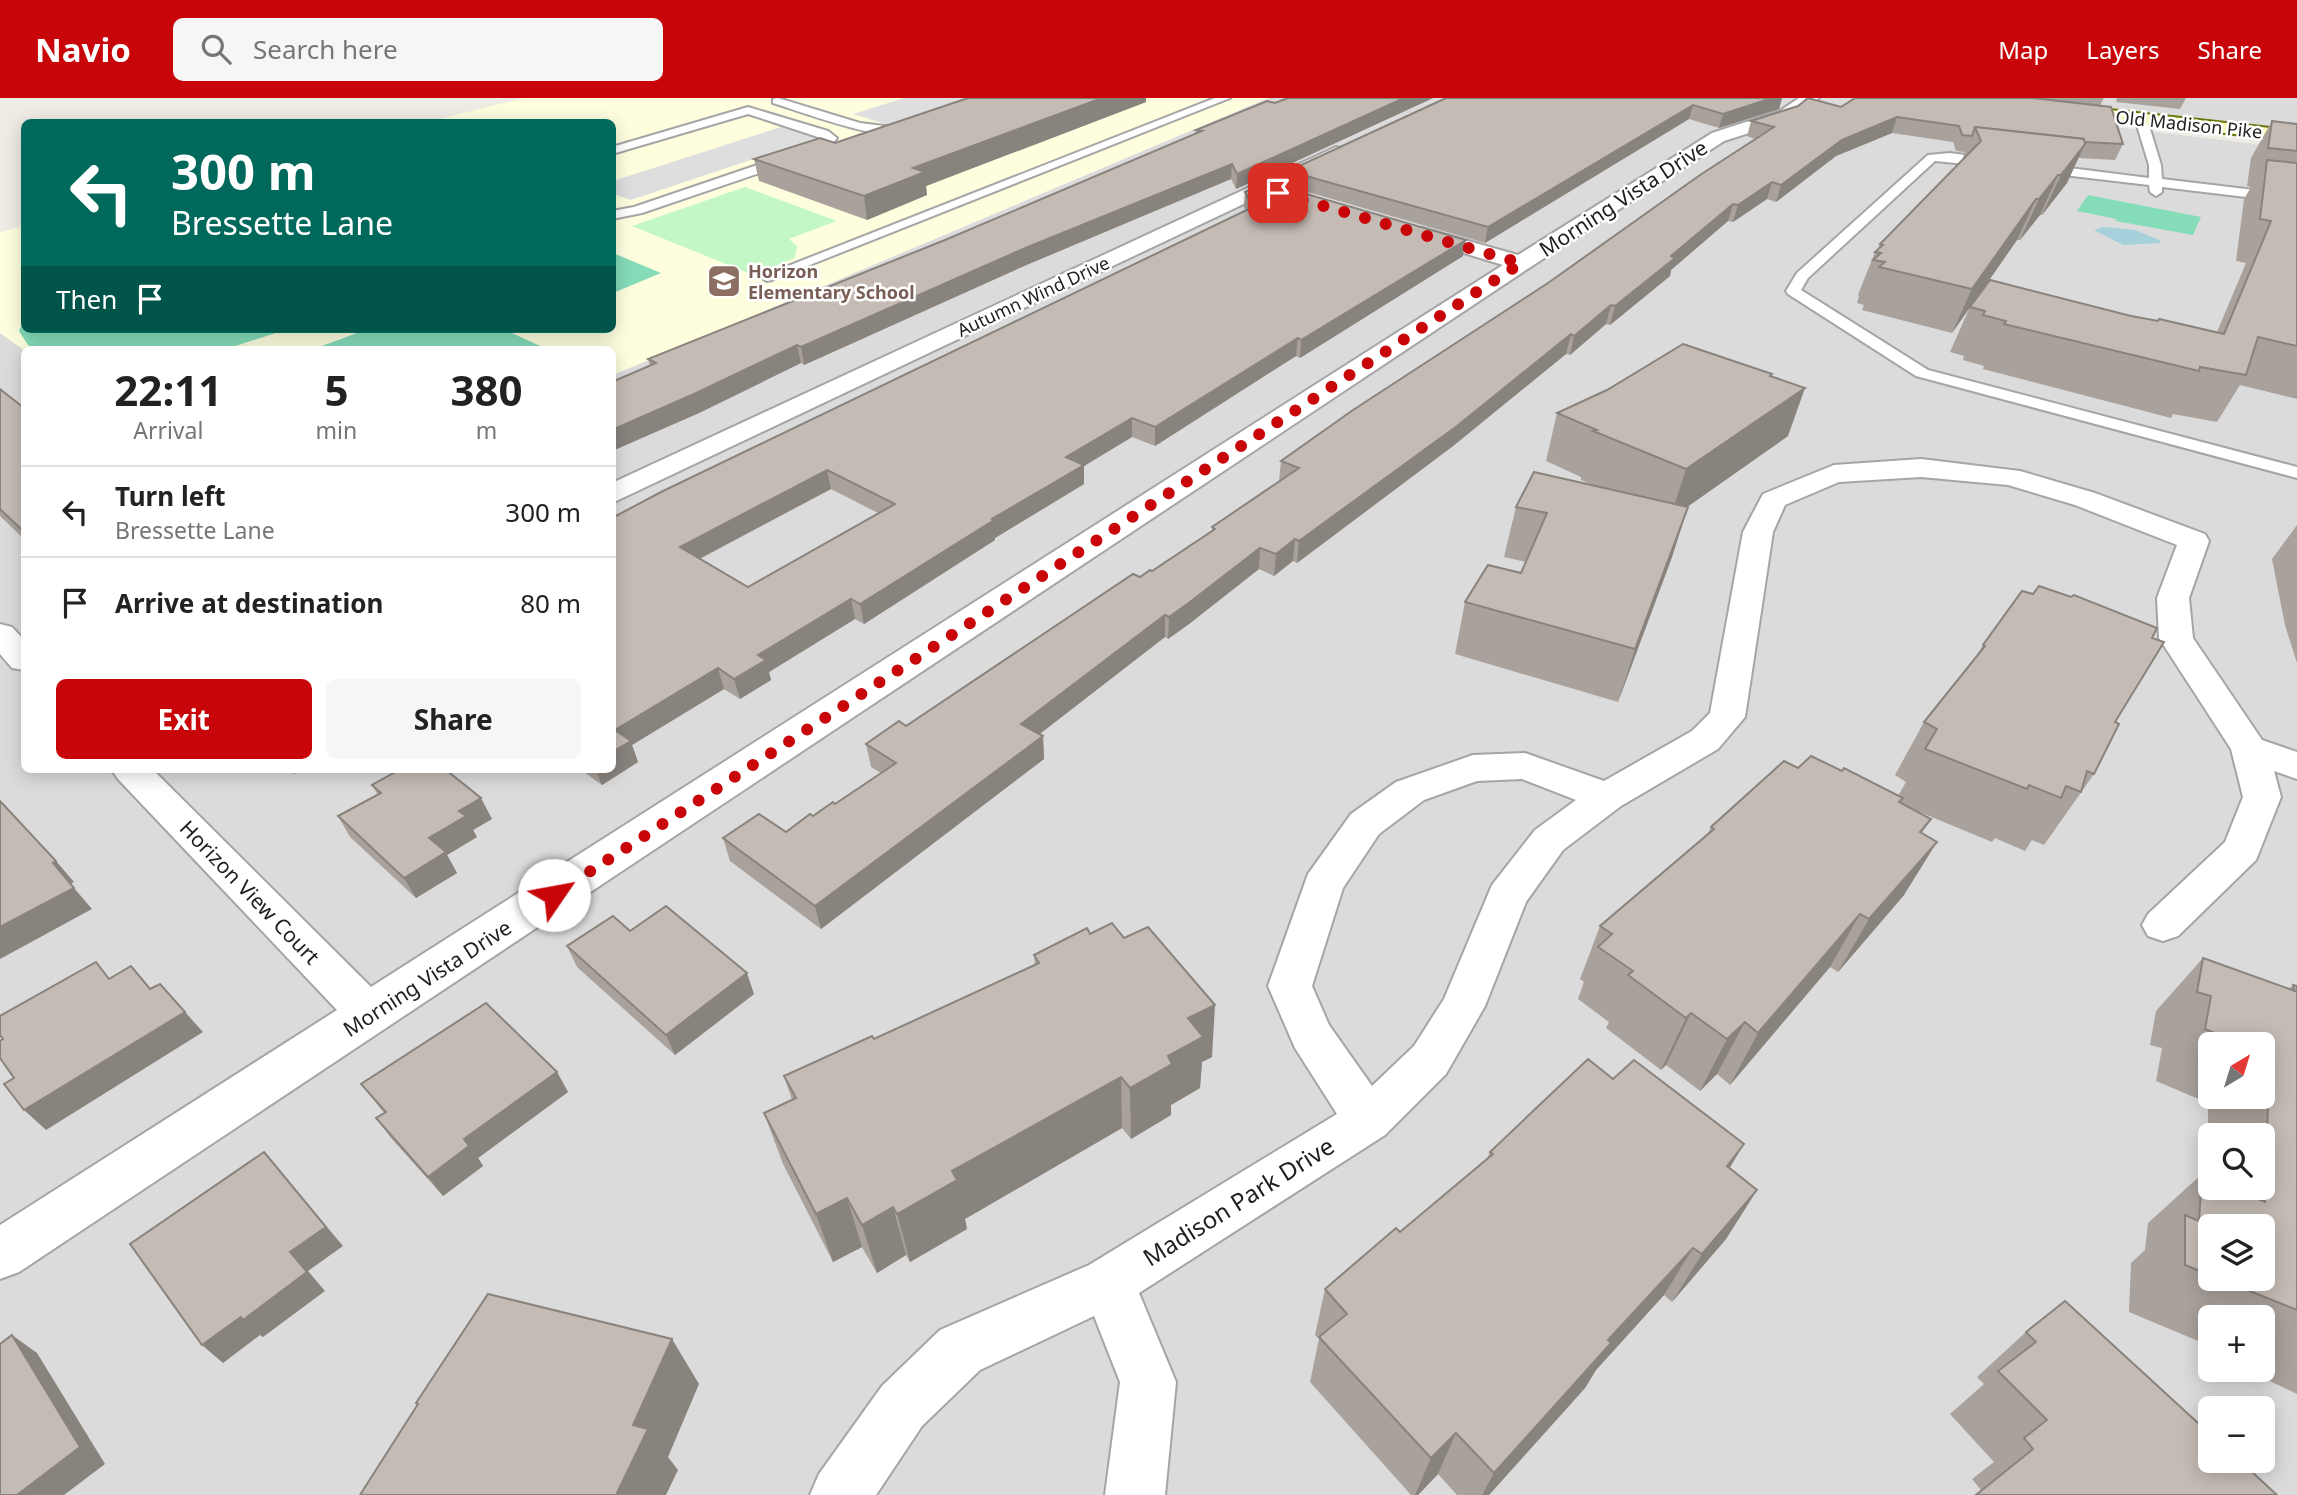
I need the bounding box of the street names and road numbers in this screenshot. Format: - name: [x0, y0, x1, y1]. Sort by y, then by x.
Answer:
- street label: Old Madison Pike: [2115, 104, 2263, 144]
- street label: Morning Vista Drive: [1534, 133, 1712, 263]
- street label: Autumn Wind Drive: [953, 250, 1113, 342]
- street label: Horizon View Court: [174, 814, 326, 970]
- street label: Morning Vista Drive: [338, 913, 516, 1043]
- street label: Madison Park Drive: [1136, 1129, 1340, 1273]

